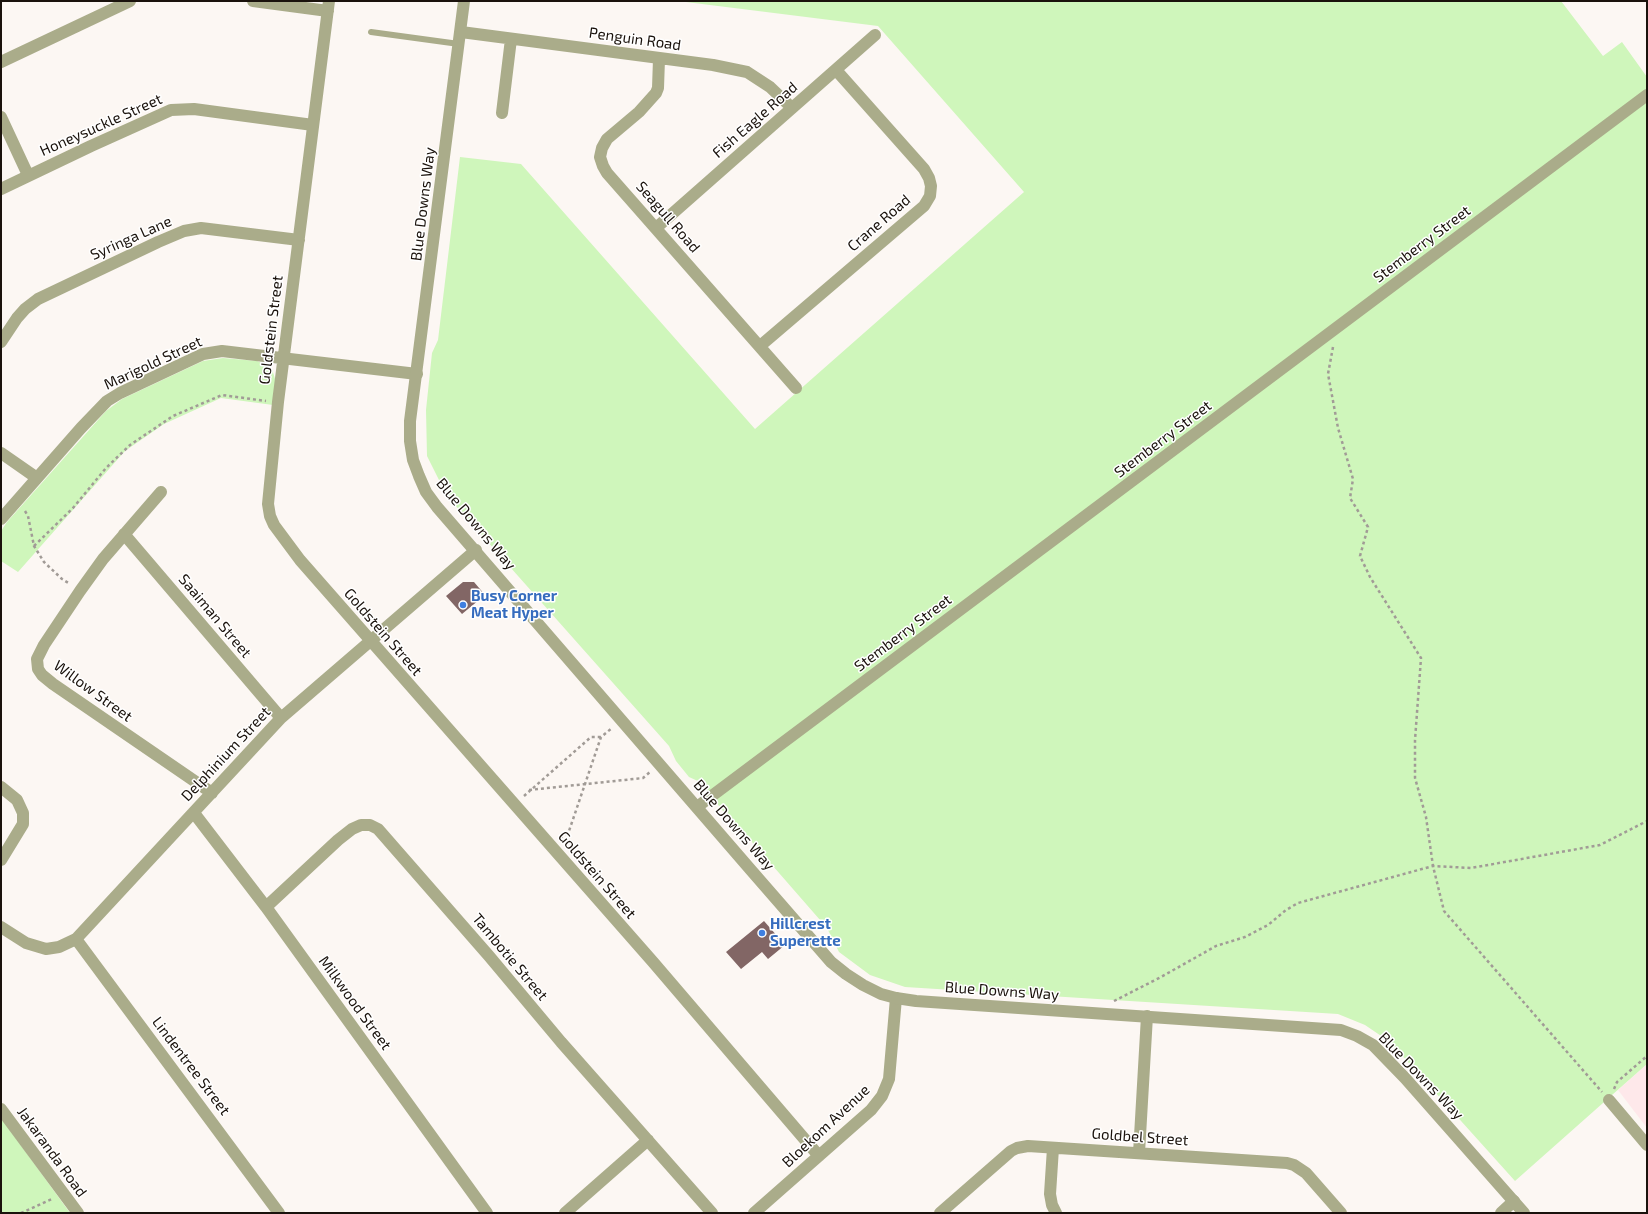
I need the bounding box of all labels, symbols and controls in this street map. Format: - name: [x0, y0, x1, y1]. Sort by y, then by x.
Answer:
- street label: Penguin Road: [588, 24, 682, 54]
- street label: Fish Eagle Road: [709, 78, 801, 162]
- street label: Honeysuckle Street: [37, 90, 165, 160]
- street label: Blue Downs Way: [407, 146, 439, 262]
- street label: Seagull Road: [632, 178, 704, 256]
- street label: Crane Road: [844, 191, 914, 255]
- street label: Stemberry Street: [1370, 202, 1474, 286]
- street label: Syringa Lane: [87, 212, 175, 264]
- street label: Goldstein Street: [255, 274, 287, 386]
- street label: Marigold Street: [101, 332, 205, 394]
- street label: Stemberry Street: [1111, 397, 1215, 481]
- street label: Blue Downs Way: [432, 474, 520, 574]
- street label: Saaiman Street: [175, 570, 255, 662]
- street label: Goldstein Street: [340, 585, 426, 679]
- place label: Busy Corner Meat Hyper: [471, 587, 557, 622]
- street label: Stemberry Street: [851, 591, 955, 675]
- marker: Busy Corner Meat Hyper: [458, 600, 468, 610]
- street label: Willow Street: [50, 656, 136, 726]
- street label: Delphinium Street: [178, 703, 274, 805]
- street label: Blue Downs Way: [690, 776, 778, 874]
- street label: Goldstein Street: [554, 828, 640, 922]
- street label: Tambotie Street: [468, 910, 552, 1004]
- place label: Hillcrest Superette: [770, 915, 841, 950]
- marker: Hillcrest Superette: [757, 928, 767, 938]
- street label: Milkwood Street: [315, 952, 395, 1054]
- street label: Blue Downs Way: [944, 978, 1060, 1004]
- street label: Lindentree Street: [148, 1013, 234, 1119]
- street label: Blue Downs Way: [1375, 1029, 1467, 1123]
- street label: Bloekom Avenue: [779, 1081, 873, 1171]
- street label: Jakaranda Road: [13, 1103, 91, 1201]
- street label: Goldbel Street: [1091, 1125, 1189, 1149]

